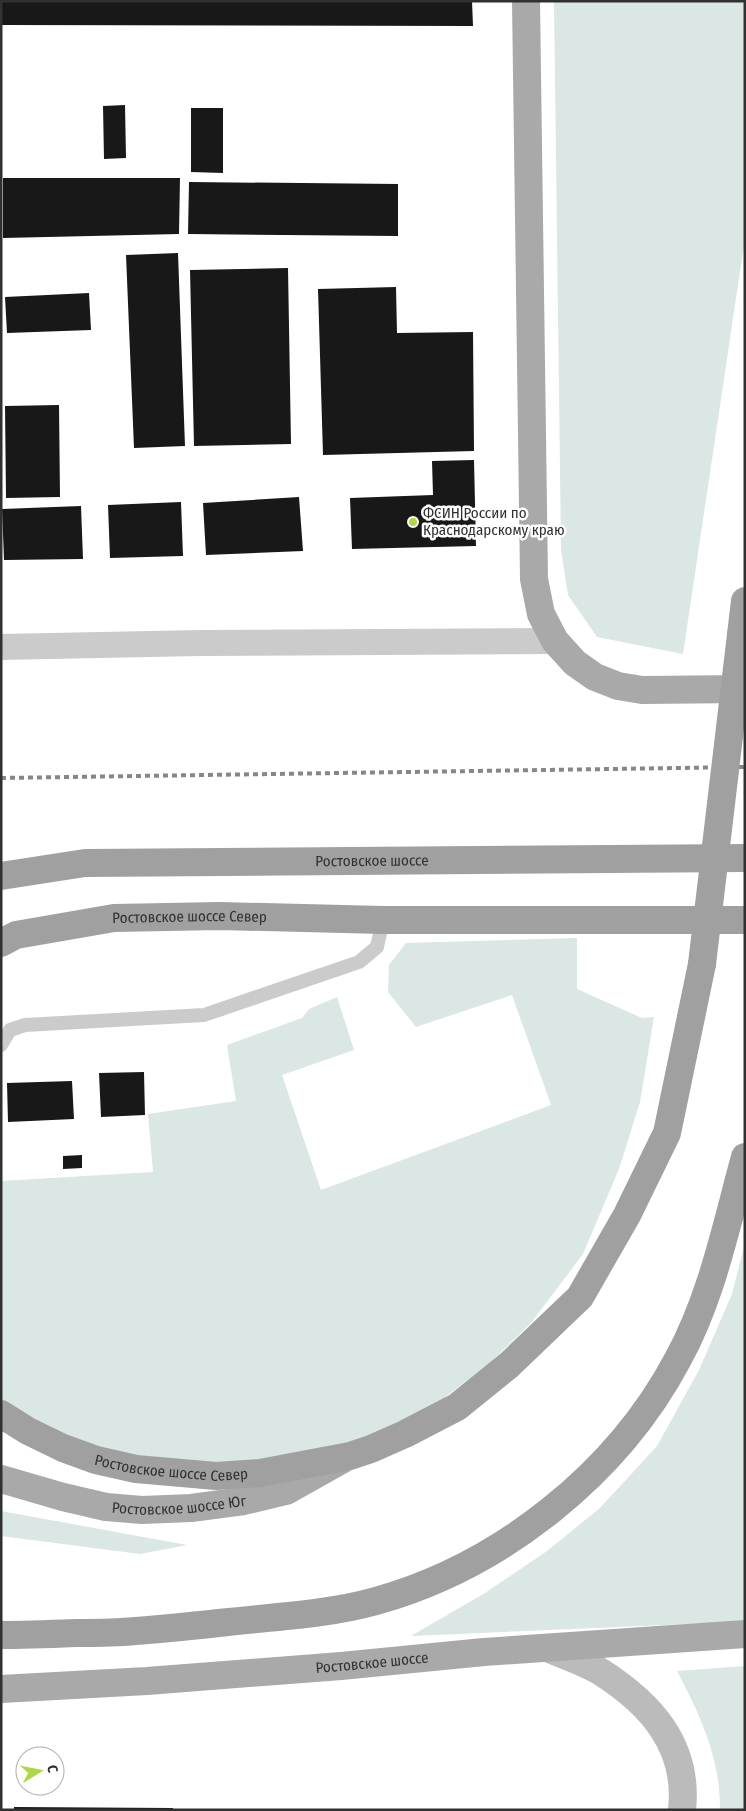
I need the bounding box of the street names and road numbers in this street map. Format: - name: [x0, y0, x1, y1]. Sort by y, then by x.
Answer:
- street label: Ростовское шоссе: [315, 851, 429, 870]
- street label: Ростовское шоссе Север: [112, 907, 267, 927]
- street label: Ростовское шоссе Север: [93, 1451, 249, 1485]
- street label: Ростовское шоссе Юг: [111, 1492, 247, 1519]
- street label: Ростовское шоссе: [315, 1648, 429, 1677]

